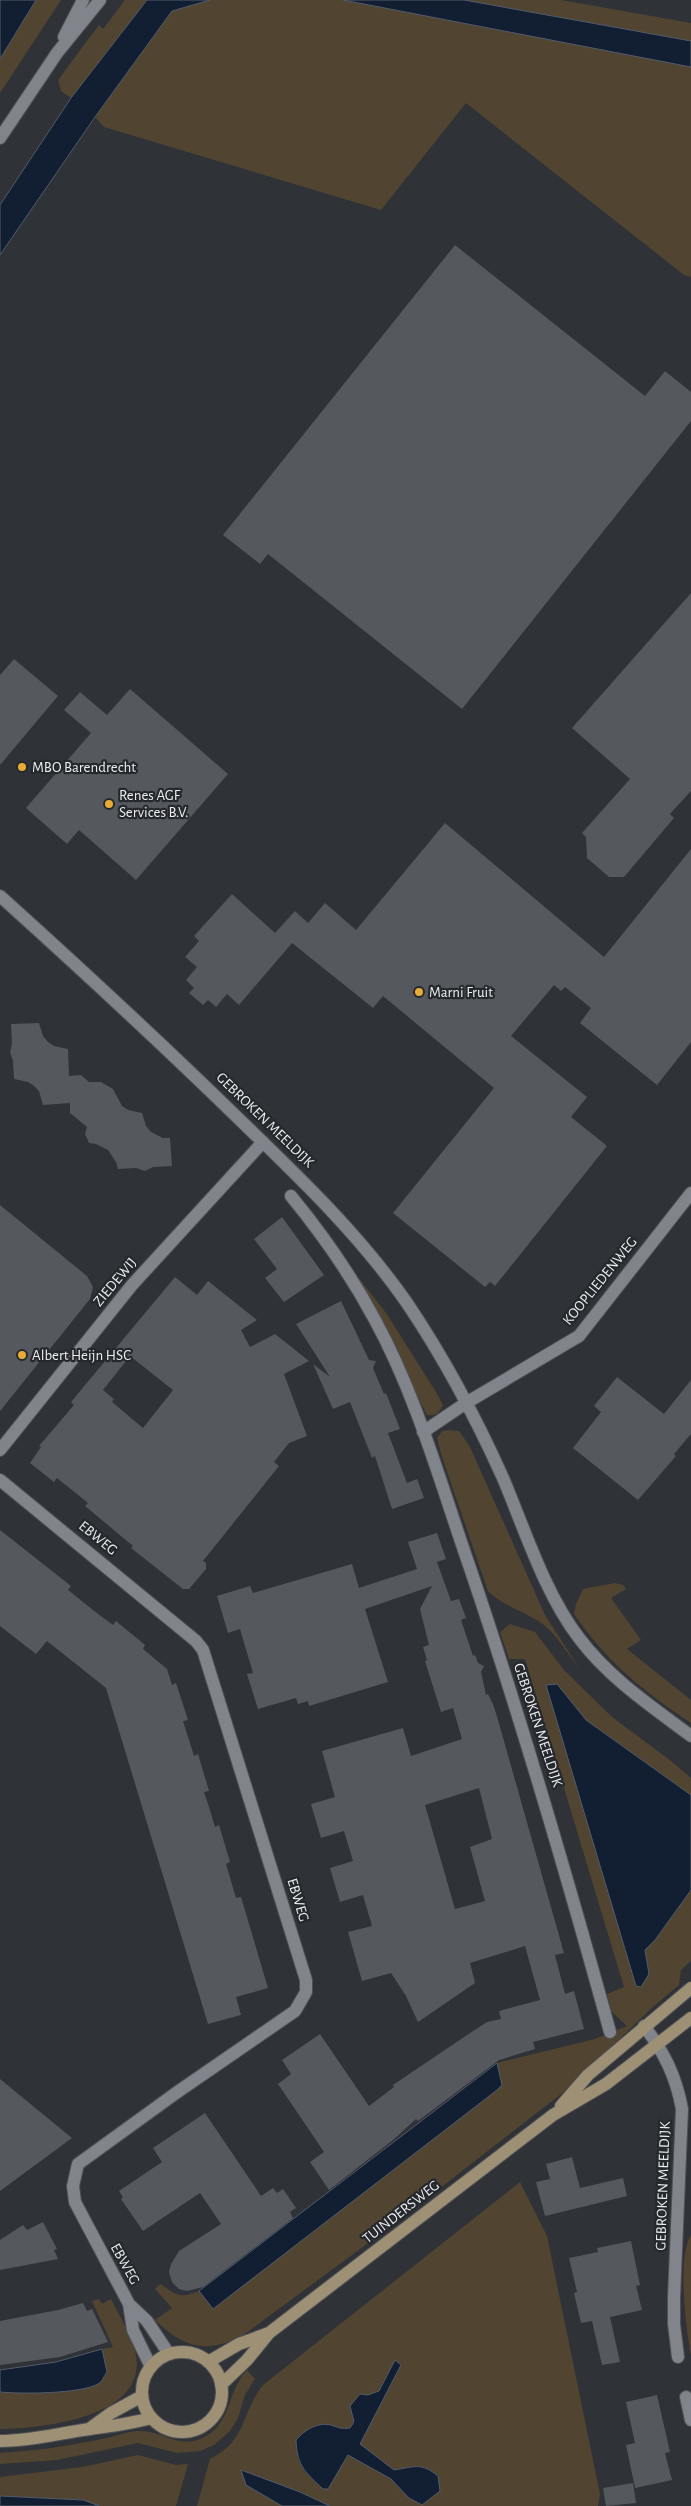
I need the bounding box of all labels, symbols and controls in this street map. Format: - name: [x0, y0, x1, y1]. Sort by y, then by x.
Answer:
- place label: MBO Barendrecht: [32, 760, 136, 775]
- marker: MBO Barendrecht: [16, 761, 28, 773]
- place label: Renes AGF Services B.V.: [119, 788, 188, 820]
- marker: Renes AGF Services B.V.: [103, 798, 115, 810]
- place label: Marni Fruit: [429, 985, 493, 1000]
- marker: Marni Fruit: [413, 986, 425, 998]
- street label: GEBROKEN MEELDIJK: [213, 1070, 317, 1171]
- street label: KOOPLIEDENWEG: [560, 1234, 640, 1328]
- street label: ZIEDEWIJ: [91, 1255, 139, 1309]
- place label: Albert Heijn HSC: [32, 1348, 131, 1363]
- marker: Albert Heijn HSC: [16, 1349, 28, 1361]
- street label: EBWEG: [76, 1518, 120, 1558]
- street label: GEBROKEN MEELDIJK: [511, 1661, 565, 1790]
- street label: EBWEG: [284, 1876, 312, 1924]
- street label: GEBROKEN MEELDIJK: [653, 2120, 673, 2251]
- street label: TUINDERSWEG: [360, 2178, 442, 2246]
- street label: EBWEG: [108, 2241, 142, 2287]

